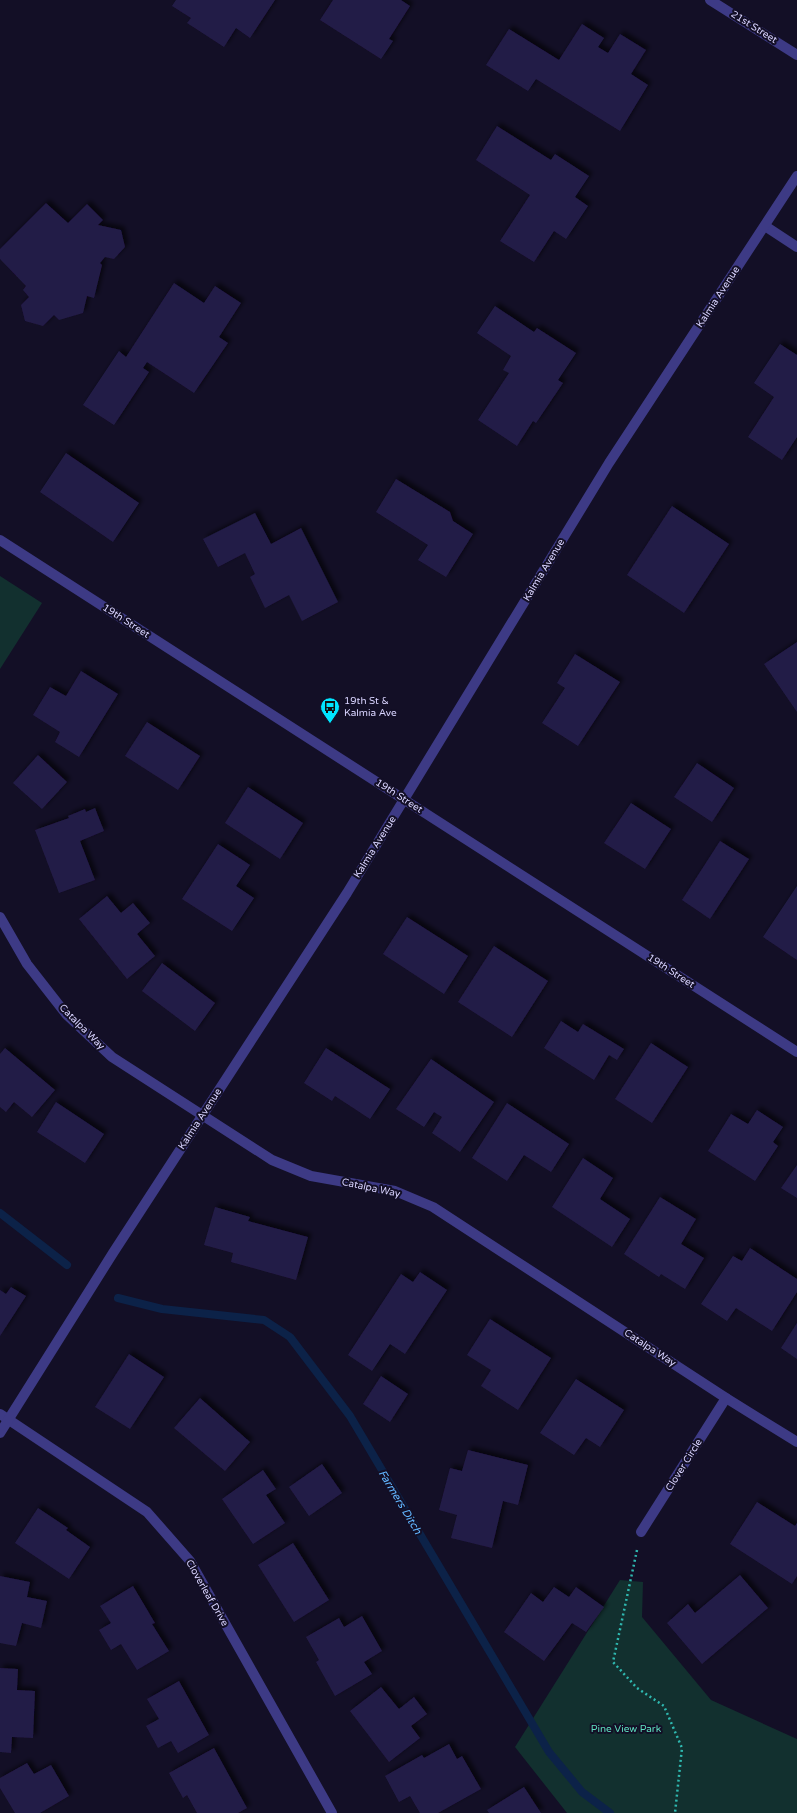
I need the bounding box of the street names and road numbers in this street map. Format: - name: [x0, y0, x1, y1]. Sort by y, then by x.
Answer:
- street label: 21st Street: [729, 8, 780, 46]
- street label: Kalmia Avenue: [694, 264, 742, 330]
- street label: Kalmia Avenue: [521, 536, 567, 603]
- street label: 19th Street: [100, 601, 152, 641]
- street label: 19th Street: [373, 776, 425, 816]
- street label: Kalmia Avenue: [351, 814, 399, 880]
- street label: 19th Street: [645, 951, 697, 991]
- street label: Catalpa Way: [57, 1002, 108, 1053]
- street label: Kalmia Avenue: [176, 1086, 224, 1152]
- street label: Catalpa Way: [341, 1176, 402, 1200]
- street label: Catalpa Way: [622, 1327, 679, 1370]
- street label: Clover Circle: [663, 1436, 705, 1493]
- street label: Cloverleaf Drive: [183, 1558, 231, 1629]

